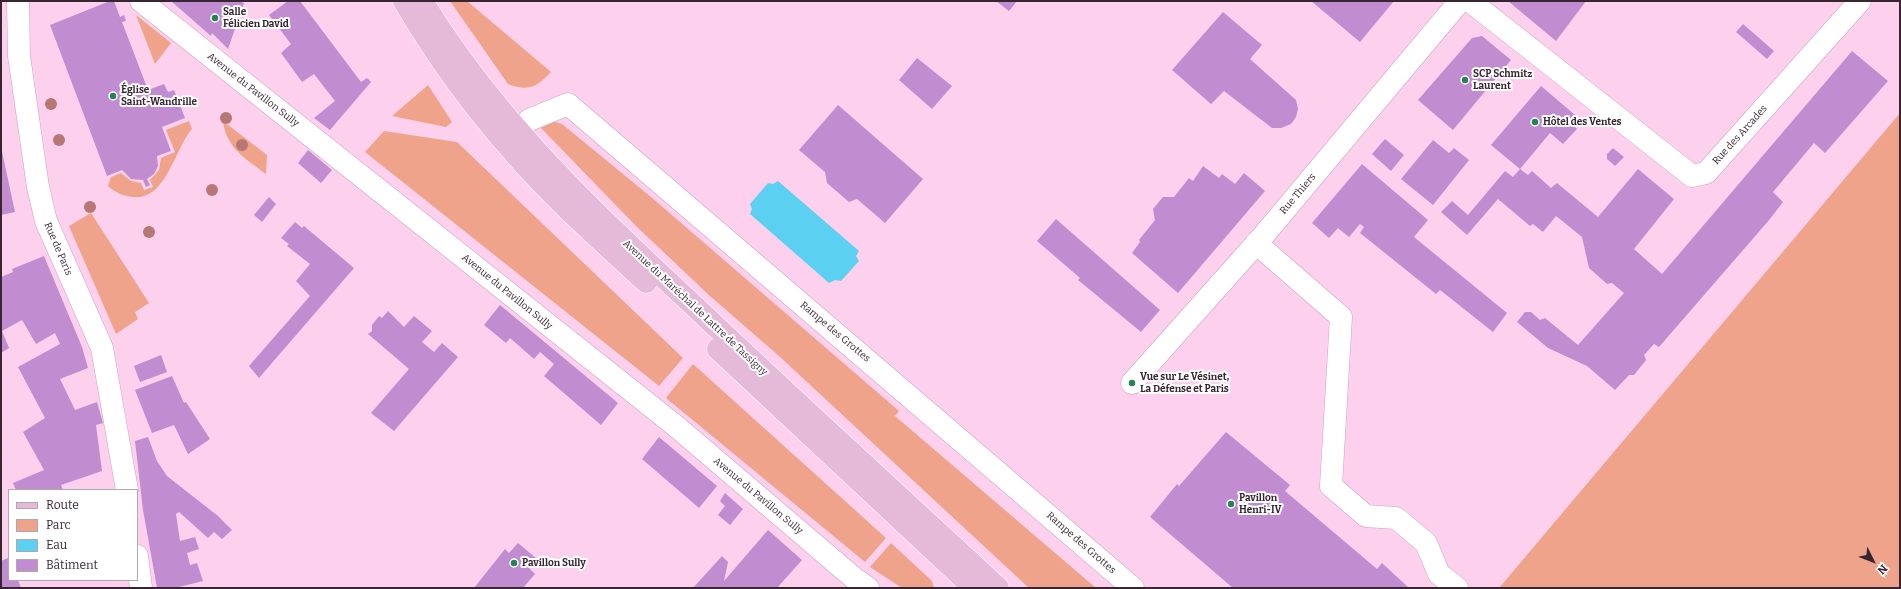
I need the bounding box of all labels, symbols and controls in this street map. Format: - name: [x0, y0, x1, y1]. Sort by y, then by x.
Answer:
- place label: Salle Félicien David: [223, 6, 289, 30]
- marker: Salle Félicien David: [210, 13, 220, 23]
- street label: Avenue du Pavillon Sully: [205, 50, 301, 130]
- place label: SCP Schmitz Laurent: [1473, 68, 1532, 92]
- marker: SCP Schmitz Laurent: [1460, 75, 1470, 85]
- place label: Église Saint-Wandrille: [121, 84, 197, 108]
- marker: Église Saint-Wandrille: [108, 91, 118, 101]
- street label: Rue des Arcades: [1710, 103, 1770, 167]
- place label: Hôtel des Ventes: [1543, 116, 1622, 128]
- marker: Hôtel des Ventes: [1530, 117, 1540, 127]
- street label: Rue Thiers: [1277, 171, 1319, 217]
- street label: Rue de Paris: [41, 221, 75, 277]
- street label: Avenue du Maréchal de Lattre de Tassigny: [620, 238, 770, 378]
- street label: Avenue du Pavillon Sully: [459, 252, 555, 332]
- street label: Rampe des Grottes: [798, 299, 872, 365]
- place label: Vue sur Le Vésinet, La Défense et Paris: [1140, 371, 1229, 394]
- marker: Vue sur Le Vésinet, La Défense et Paris: [1127, 378, 1137, 388]
- street label: Avenue du Pavillon Sully: [711, 455, 805, 537]
- legend: [8, 489, 138, 581]
- place label: Pavillon Henri-IV: [1239, 492, 1281, 516]
- text: Route: [46, 498, 79, 512]
- marker: Pavillon Henri-IV: [1226, 499, 1236, 509]
- street label: Rampe des Grottes: [1044, 510, 1118, 576]
- text: Parc: [46, 518, 71, 532]
- text: Eau: [46, 538, 67, 552]
- north arrow: [1853, 541, 1893, 581]
- place label: Pavillon Sully: [522, 557, 586, 569]
- text: Bâtiment: [46, 558, 98, 572]
- marker: Pavillon Sully: [509, 558, 519, 568]
- text: N: [1875, 562, 1890, 577]

